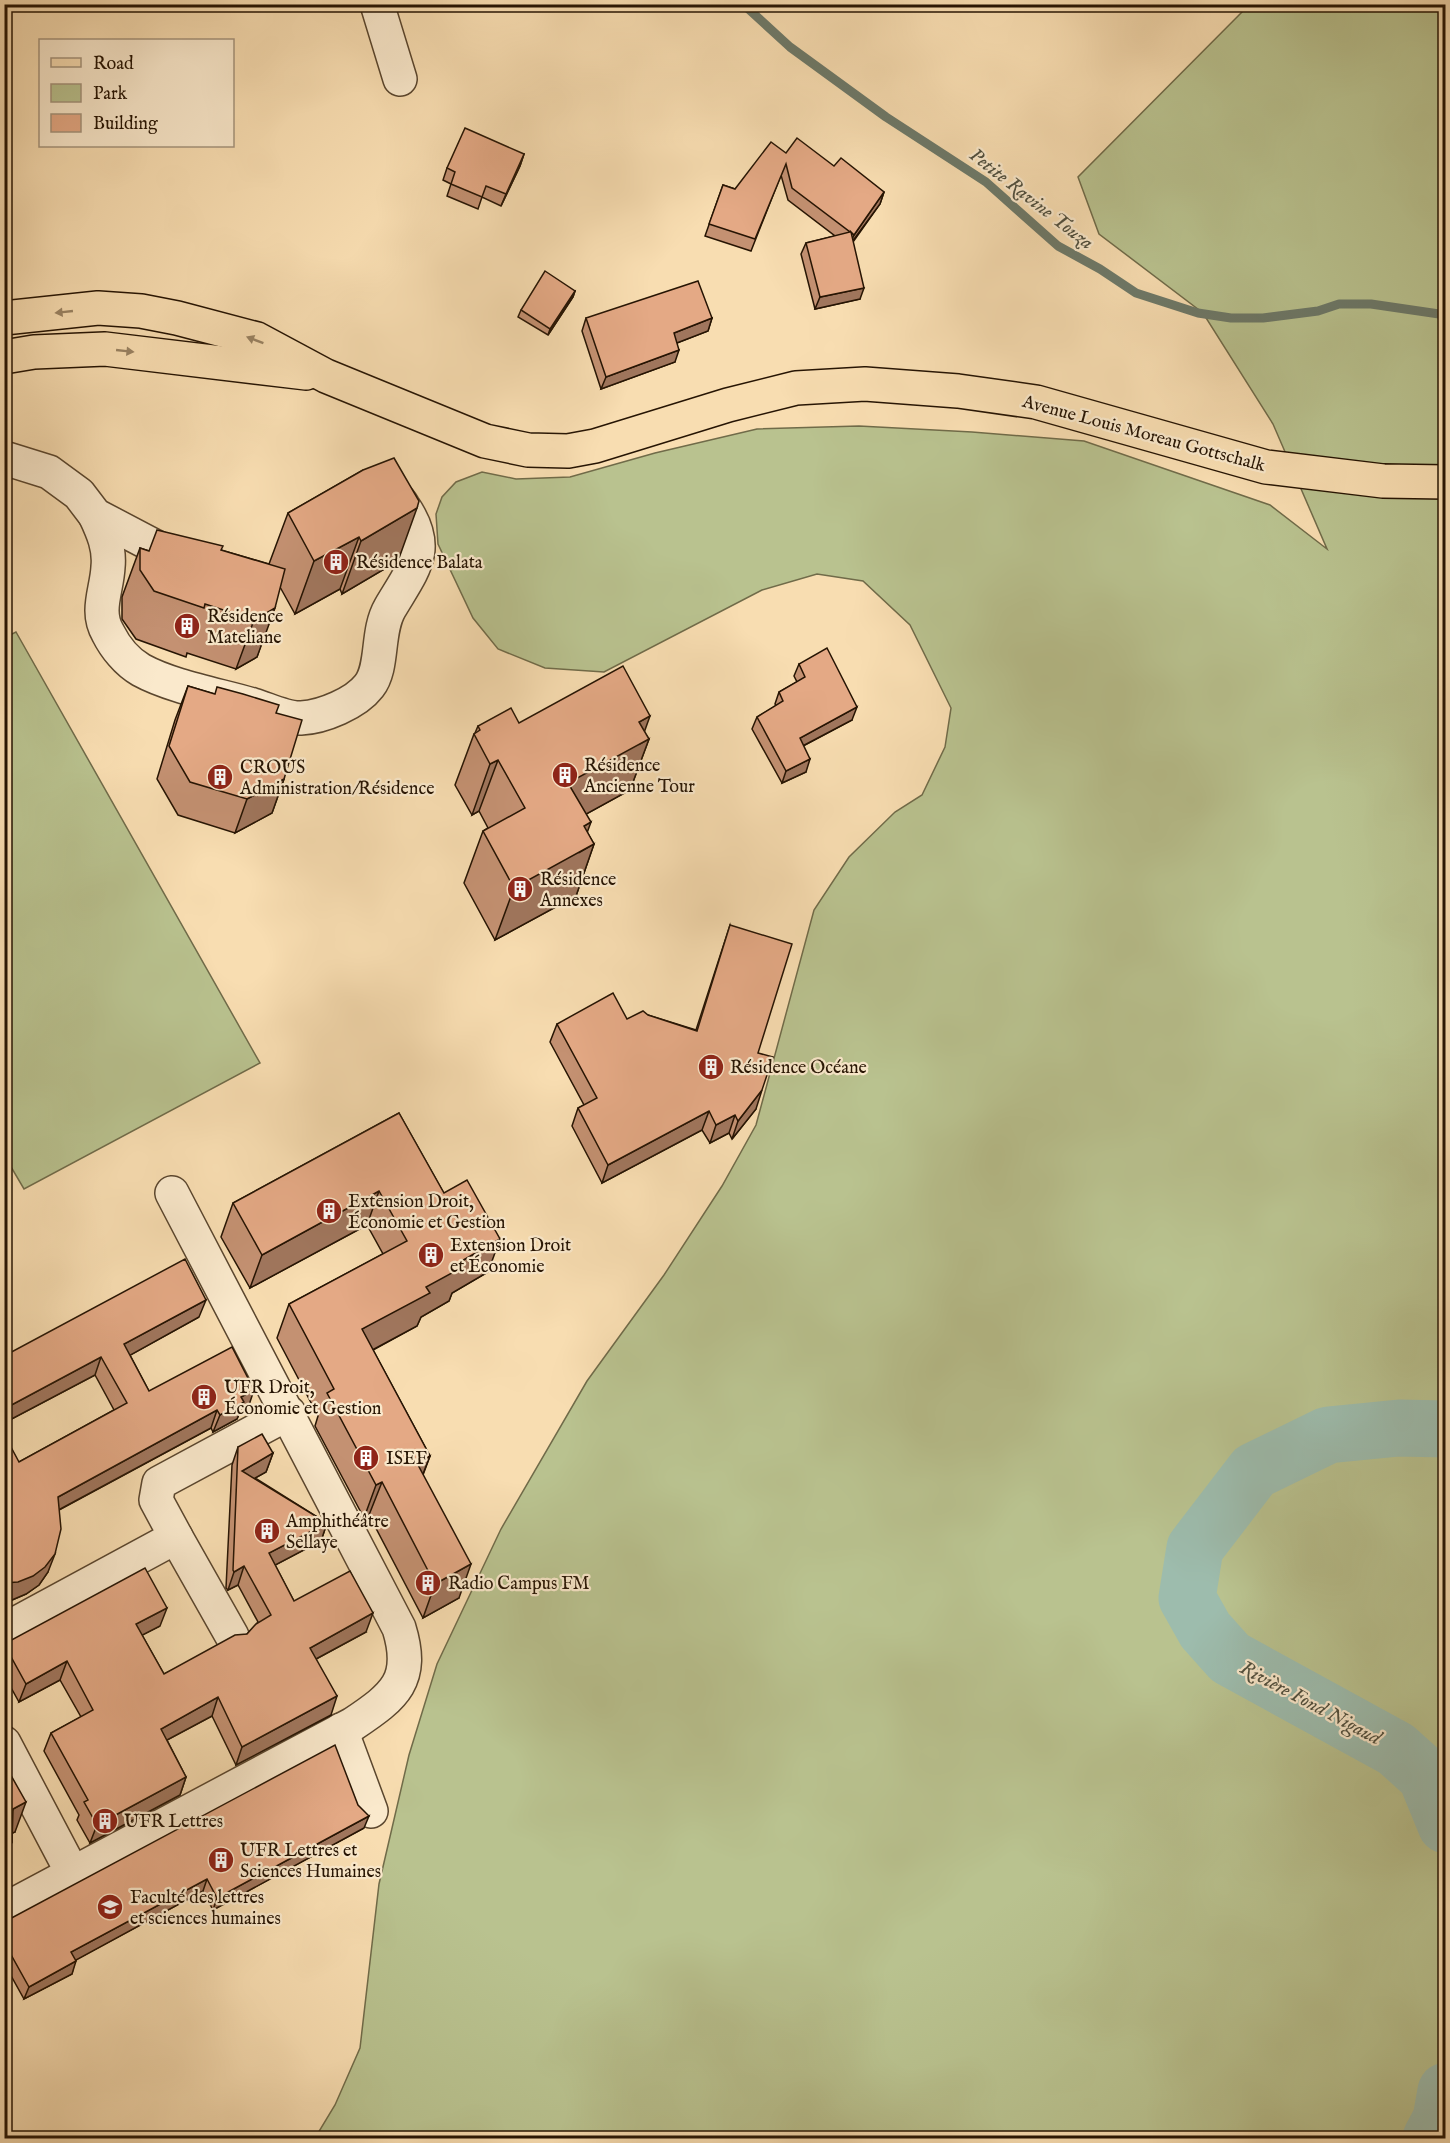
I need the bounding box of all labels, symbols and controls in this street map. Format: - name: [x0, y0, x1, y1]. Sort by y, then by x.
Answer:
- legend: [39, 39, 234, 147]
- text: Road: [93, 53, 134, 76]
- text: Park: [93, 83, 128, 106]
- text: Building: [93, 113, 158, 136]
- water label: Petite Ravine Touza: [964, 143, 1098, 256]
- one-way arrow: [55, 307, 74, 317]
- one-way arrow: [246, 334, 264, 344]
- one-way arrow: [116, 346, 135, 356]
- street label: Avenue Louis Moreau Gottschalk: [1019, 391, 1268, 478]
- building icon: Résidence Balata: [321, 547, 351, 577]
- place label: Résidence Balata: [356, 552, 483, 575]
- place label: Résidence Mateliane: [207, 606, 283, 650]
- building icon: Résidence Mateliane: [172, 611, 202, 641]
- place label: Résidence Ancienne Tour: [583, 755, 695, 799]
- place label: CROUS Administration/Résidence: [239, 757, 434, 801]
- building icon: Résidence Ancienne Tour: [550, 760, 580, 790]
- building icon: CROUS Administration/Résidence: [205, 762, 235, 792]
- place label: Résidence Annexes: [539, 869, 616, 913]
- building icon: Résidence Annexes: [505, 874, 535, 904]
- building icon: Résidence Océane: [696, 1052, 726, 1082]
- place label: Résidence Océane: [730, 1057, 867, 1080]
- place label: Extension Droit, Économie et Gestion: [348, 1191, 506, 1235]
- building icon: Extension Droit, Économie et Gestion: [314, 1196, 344, 1226]
- place label: Extension Droit et Économie: [450, 1235, 571, 1279]
- building icon: Extension Droit et Économie: [416, 1240, 446, 1270]
- place label: UFR Droit, Économie et Gestion: [224, 1377, 382, 1421]
- building icon: UFR Droit, Économie et Gestion: [189, 1382, 219, 1412]
- building icon: ISEF: [351, 1443, 381, 1473]
- place label: ISEF: [386, 1448, 427, 1471]
- place label: Amphithéâtre Sellaye: [285, 1511, 389, 1555]
- building icon: Amphithéâtre Sellaye: [252, 1516, 282, 1546]
- building icon: Radio Campus FM: [413, 1568, 443, 1598]
- place label: Radio Campus FM: [448, 1573, 590, 1596]
- water label: Rivière Fond Nigaud: [1235, 1656, 1387, 1753]
- building icon: UFR Lettres: [90, 1806, 120, 1836]
- place label: UFR Lettres: [124, 1811, 223, 1834]
- place label: UFR Lettres et Sciences Humaines: [240, 1840, 381, 1884]
- building icon: UFR Lettres et Sciences Humaines: [206, 1845, 236, 1875]
- place label: Faculté des lettres et sciences humaines: [130, 1887, 281, 1931]
- school or university icon: Faculté des lettres et sciences humaines: [95, 1892, 125, 1922]

